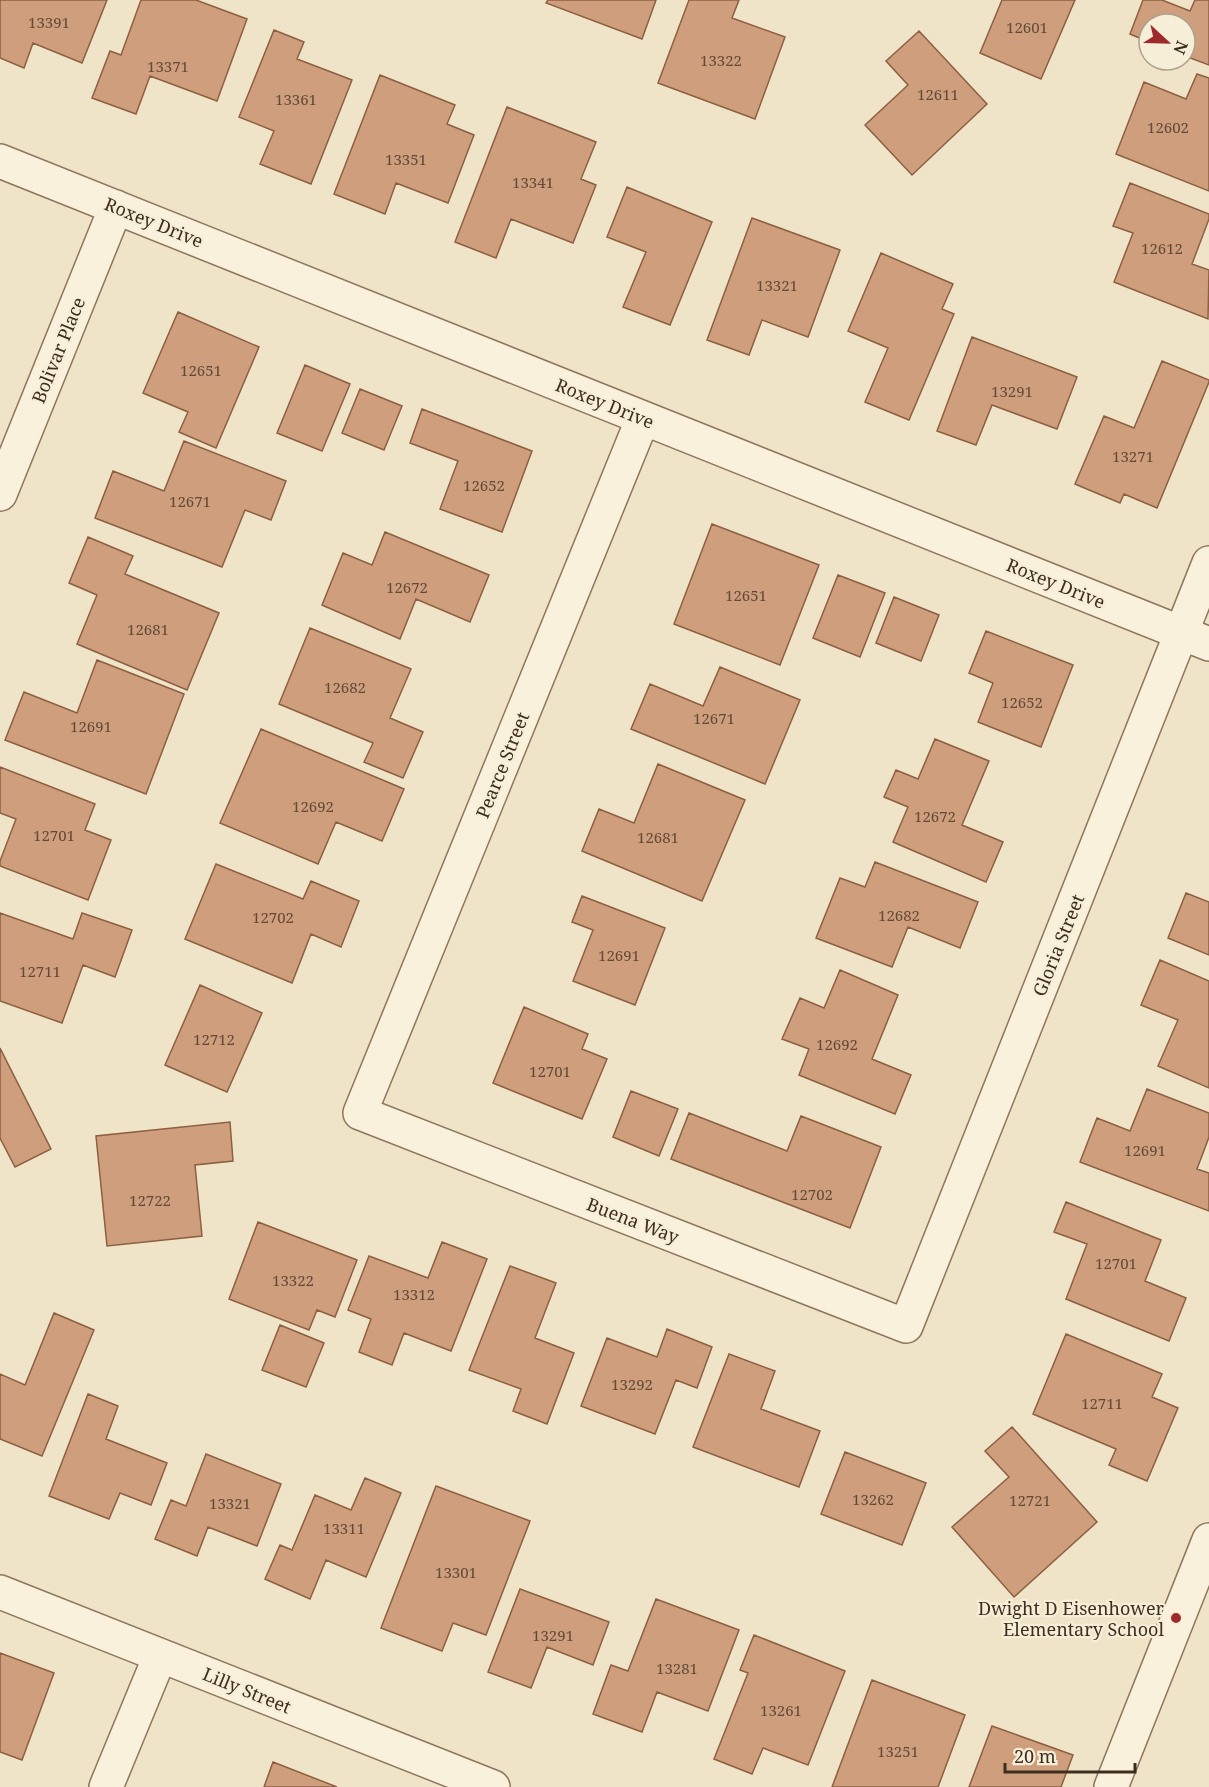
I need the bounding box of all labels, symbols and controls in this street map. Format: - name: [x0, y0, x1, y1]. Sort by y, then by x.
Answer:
- house number: 13391: [28, 12, 70, 32]
- north arrow: [1137, 12, 1197, 72]
- house number: 12601: [1006, 17, 1048, 37]
- text: N: [1168, 38, 1193, 58]
- house number: 13322: [700, 50, 742, 70]
- house number: 13371: [147, 56, 189, 76]
- house number: 12611: [917, 84, 959, 104]
- house number: 13361: [275, 89, 317, 109]
- house number: 12602: [1147, 117, 1189, 137]
- house number: 13351: [385, 149, 427, 169]
- house number: 13341: [512, 172, 554, 192]
- street label: Roxey Drive: [101, 191, 207, 253]
- house number: 12612: [1141, 238, 1183, 258]
- house number: 13321: [756, 275, 798, 295]
- street label: Bolivar Place: [26, 293, 90, 407]
- house number: 12651: [180, 360, 222, 380]
- street label: Roxey Drive: [552, 372, 658, 434]
- house number: 13291: [991, 381, 1033, 401]
- house number: 13271: [1112, 446, 1154, 466]
- house number: 12652: [463, 475, 505, 495]
- house number: 12671: [169, 491, 211, 511]
- street label: Roxey Drive: [1003, 552, 1109, 614]
- house number: 12672: [386, 577, 428, 597]
- house number: 12651: [725, 585, 767, 605]
- house number: 12681: [127, 619, 169, 639]
- house number: 12682: [324, 677, 366, 697]
- house number: 12652: [1001, 692, 1043, 712]
- street label: Pearce Street: [470, 708, 534, 822]
- house number: 12671: [693, 708, 735, 728]
- house number: 12691: [70, 716, 112, 736]
- house number: 12692: [292, 796, 334, 816]
- house number: 12672: [914, 806, 956, 826]
- house number: 12701: [33, 825, 75, 845]
- house number: 12681: [637, 827, 679, 847]
- street label: Gloria Street: [1027, 890, 1089, 1000]
- house number: 12682: [878, 905, 920, 925]
- house number: 12702: [252, 907, 294, 927]
- house number: 12691: [598, 945, 640, 965]
- house number: 12711: [19, 961, 61, 981]
- house number: 12712: [193, 1029, 235, 1049]
- house number: 12692: [816, 1034, 858, 1054]
- house number: 12701: [529, 1061, 571, 1081]
- house number: 12691: [1124, 1140, 1166, 1160]
- house number: 12702: [791, 1184, 833, 1204]
- house number: 12722: [129, 1190, 171, 1210]
- street label: Buena Way: [584, 1191, 683, 1249]
- house number: 12701: [1095, 1253, 1137, 1273]
- house number: 13322: [272, 1270, 314, 1290]
- house number: 13312: [393, 1284, 435, 1304]
- house number: 13292: [611, 1374, 653, 1394]
- house number: 12711: [1081, 1393, 1123, 1413]
- house number: 13262: [852, 1489, 894, 1509]
- house number: 12721: [1009, 1490, 1051, 1510]
- house number: 13321: [209, 1493, 251, 1513]
- house number: 13311: [323, 1518, 365, 1538]
- house number: 13301: [435, 1562, 477, 1582]
- place label: Dwight D Eisenhower Elementary School: [978, 1596, 1165, 1641]
- marker: Dwight D Eisenhower Elementary School: [1169, 1611, 1183, 1625]
- house number: 13291: [532, 1625, 574, 1645]
- house number: 13281: [656, 1658, 698, 1678]
- street label: Lilly Street: [199, 1661, 295, 1719]
- house number: 13261: [760, 1700, 802, 1720]
- scale bar: [1005, 1736, 1136, 1774]
- house number: 13251: [877, 1741, 919, 1761]
- text: 20 m: [1014, 1744, 1056, 1768]

